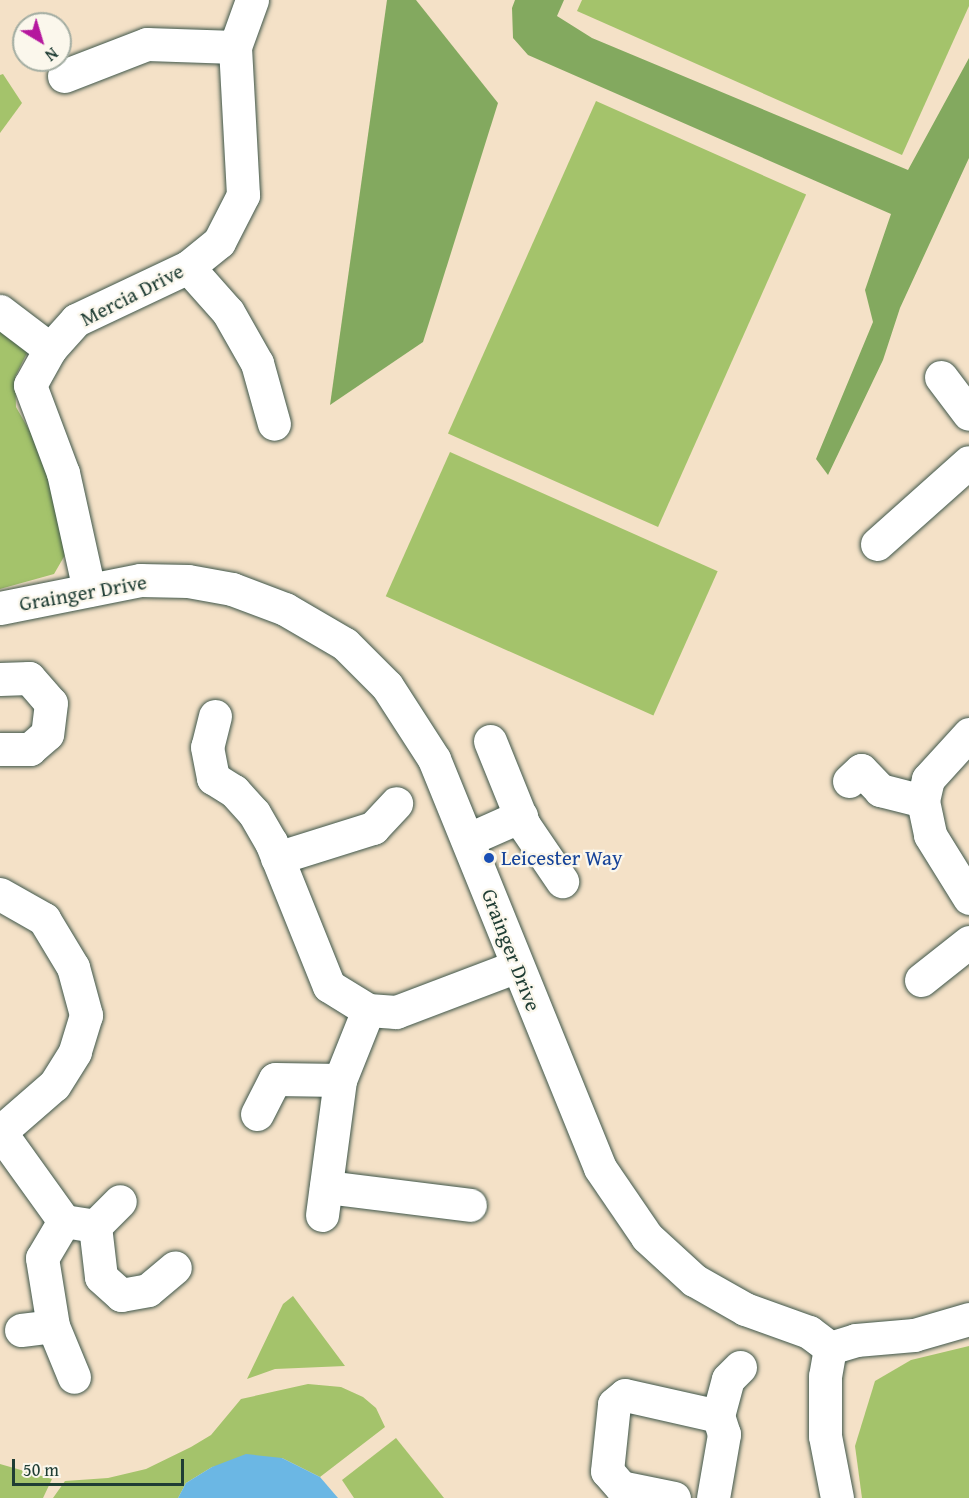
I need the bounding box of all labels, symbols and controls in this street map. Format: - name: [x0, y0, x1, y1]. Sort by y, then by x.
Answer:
- north arrow: [12, 12, 72, 72]
- text: N: [40, 42, 63, 67]
- street label: Mercia Drive: [76, 258, 188, 332]
- street label: Grainger Drive: [17, 569, 149, 617]
- place label: Leicester Way: [501, 845, 622, 871]
- marker: Leicester Way: [482, 851, 496, 865]
- street label: Grainger Drive: [476, 885, 546, 1015]
- scale bar: [15, 1447, 188, 1485]
- text: 50 m: [23, 1456, 59, 1483]

